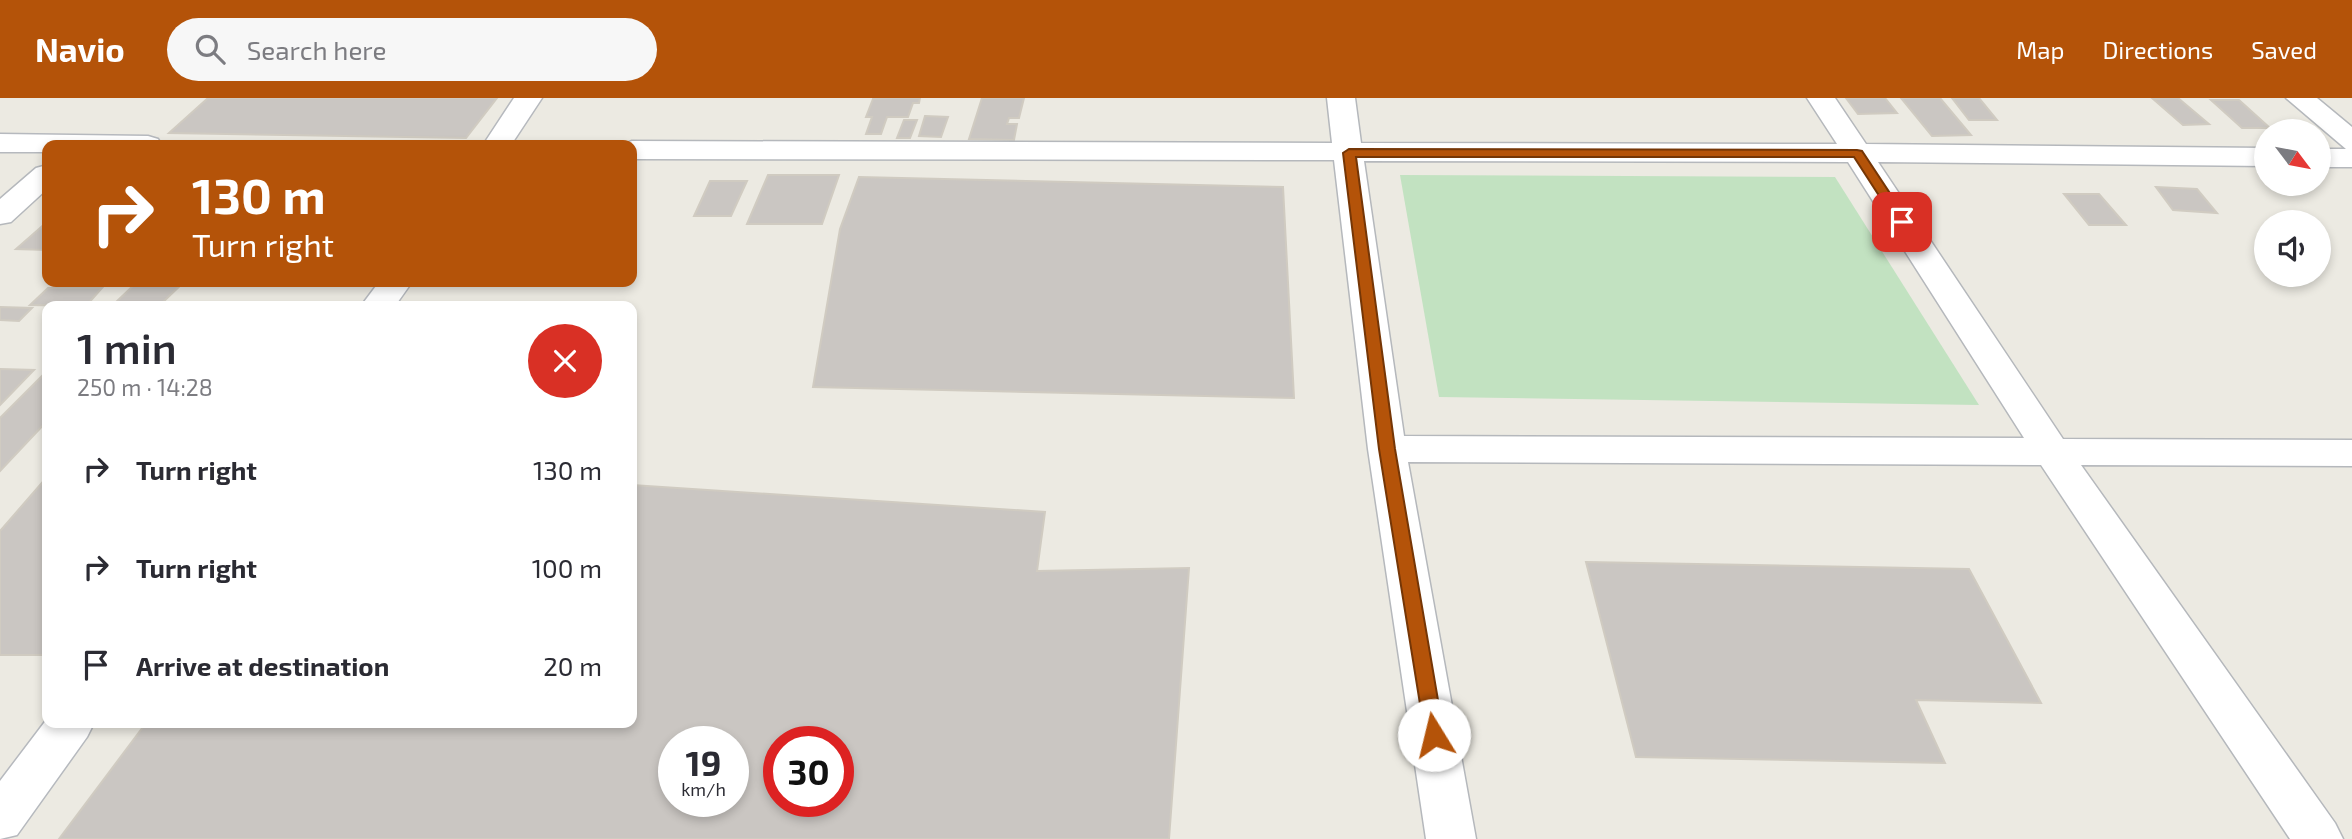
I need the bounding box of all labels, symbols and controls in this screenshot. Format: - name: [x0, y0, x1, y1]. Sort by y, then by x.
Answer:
- search box: [167, 18, 657, 81]
- text: Navio: [35, 29, 125, 69]
- icon: search: [191, 30, 229, 68]
- text: Search here: [247, 34, 386, 65]
- text: Map: [2016, 35, 2064, 64]
- text: Directions: [2102, 35, 2213, 64]
- text: Saved: [2251, 35, 2317, 64]
- north arrow: [2254, 119, 2331, 196]
- map controls: [2254, 119, 2331, 287]
- text: 130 m: [192, 165, 326, 224]
- icon: right: [77, 168, 168, 259]
- pin: [1872, 192, 1932, 252]
- icon: arrive: [1883, 203, 1921, 241]
- button: sound: [2254, 210, 2331, 287]
- text: Turn right: [192, 225, 334, 263]
- text: 1 min: [77, 322, 177, 372]
- button: close: [528, 324, 602, 398]
- text: 250 m · 14:28: [77, 373, 213, 401]
- icon: right: [77, 450, 115, 488]
- text: Turn right: [136, 454, 257, 485]
- text: 130 m: [533, 454, 602, 485]
- icon: right: [77, 548, 115, 586]
- text: Turn right: [136, 552, 257, 583]
- text: 100 m: [532, 552, 602, 583]
- icon: arrive: [77, 646, 115, 684]
- text: Arrive at destination: [136, 650, 389, 681]
- text: 20 m: [543, 650, 602, 681]
- position arrow: [1397, 698, 1471, 772]
- speed limit sign: 30: [763, 726, 854, 817]
- text: 19: [686, 741, 721, 783]
- text: km/h: [681, 778, 726, 800]

